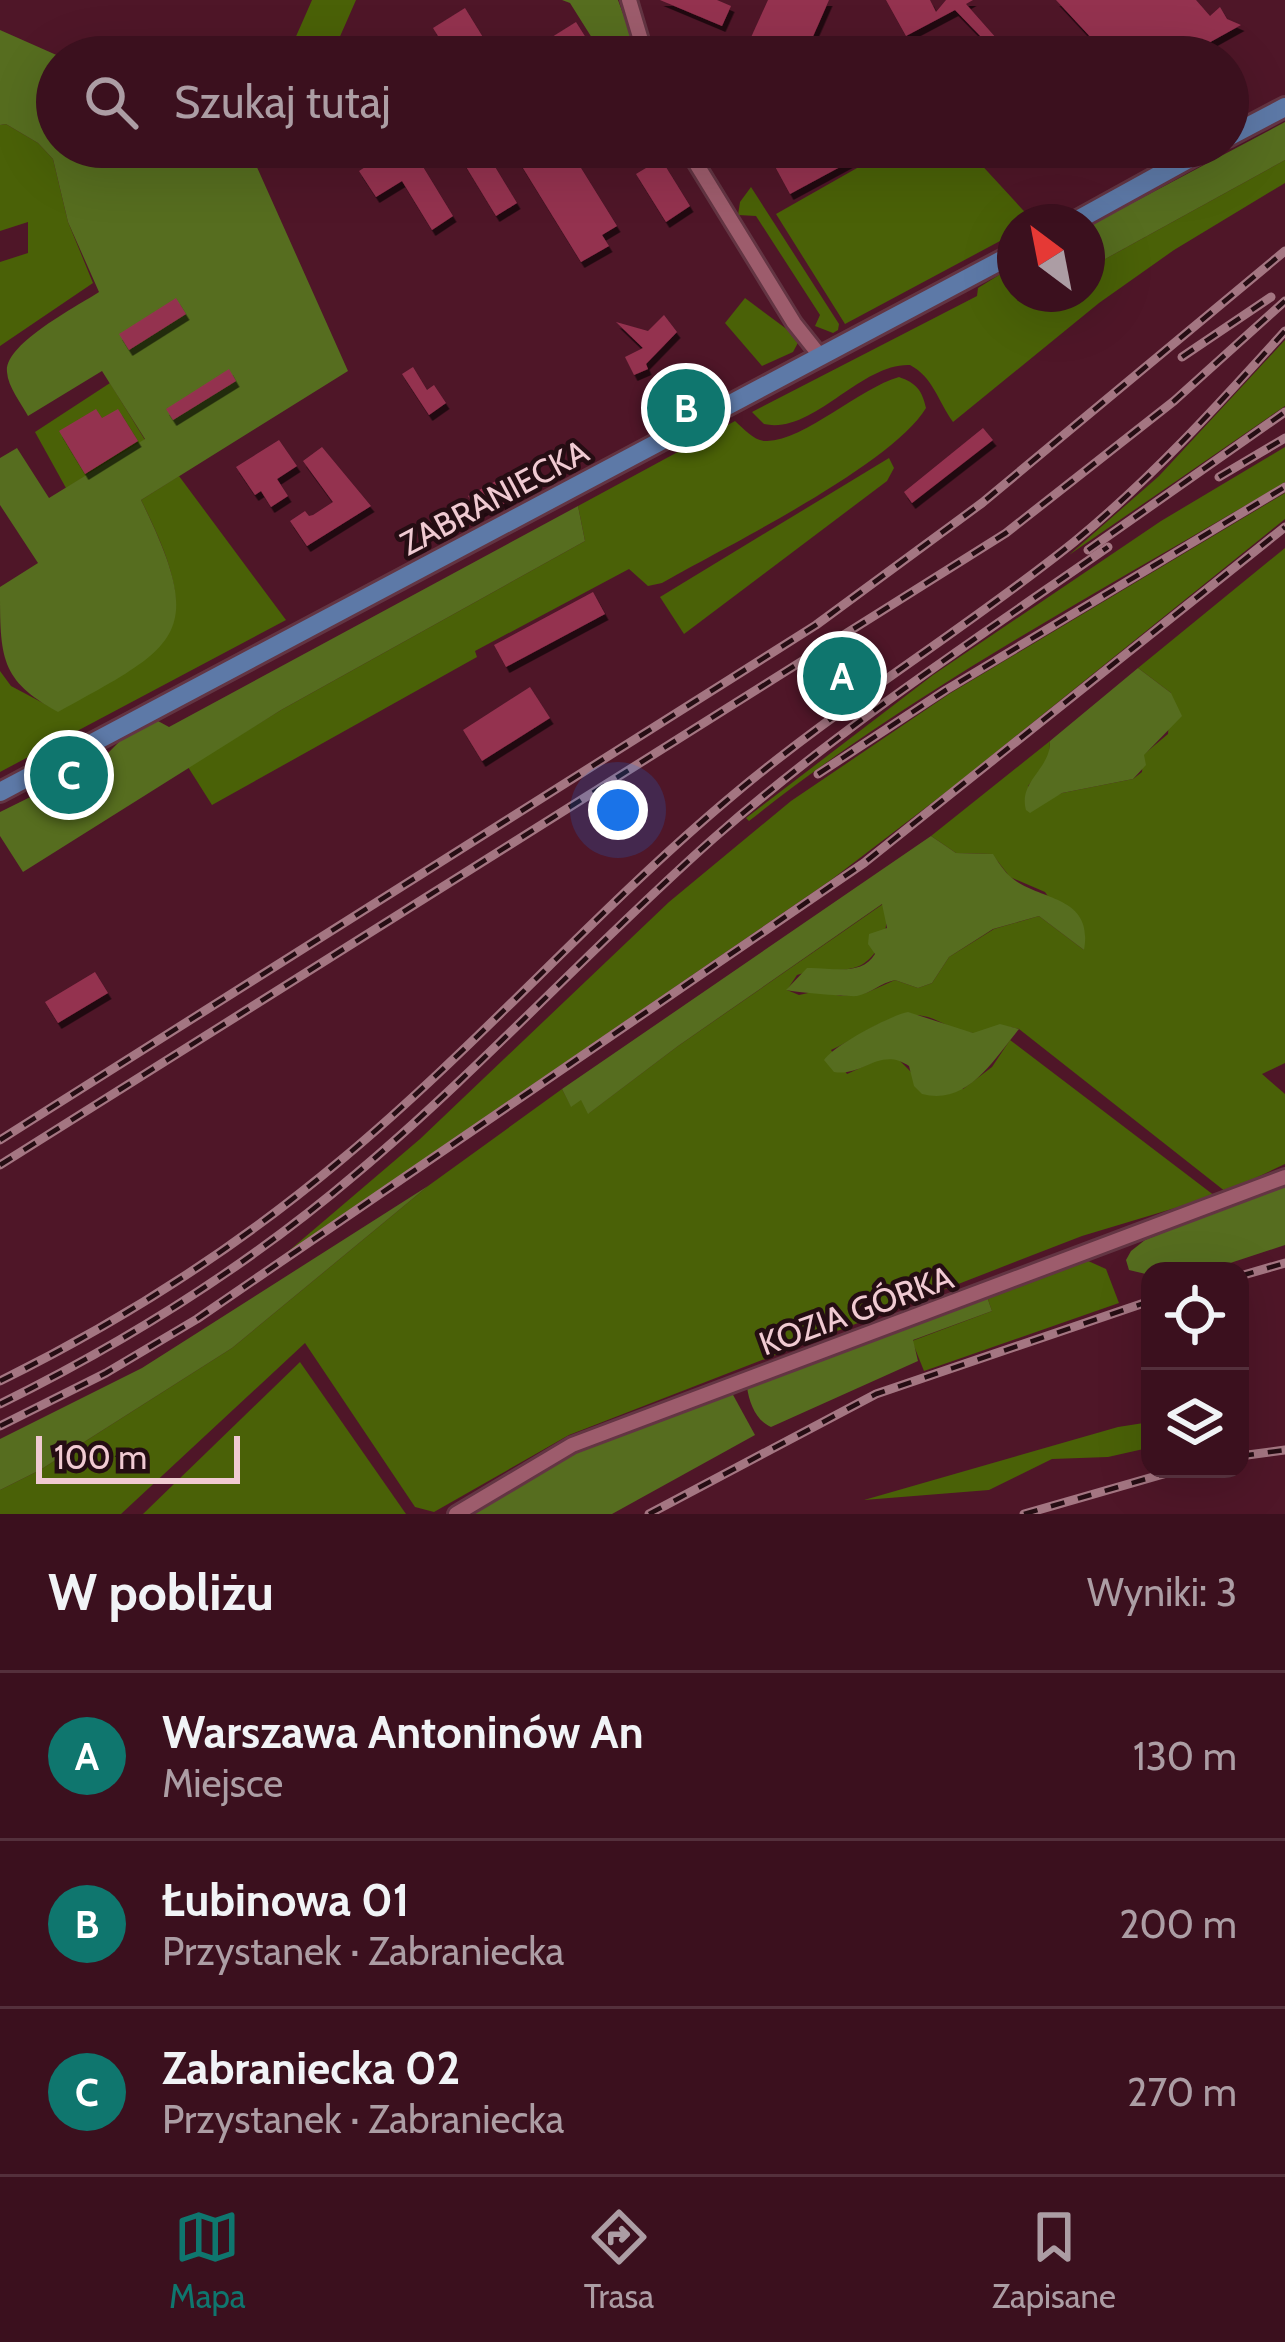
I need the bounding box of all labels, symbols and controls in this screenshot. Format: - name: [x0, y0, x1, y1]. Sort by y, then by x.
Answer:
- search box: [36, 36, 1249, 168]
- icon: search: [78, 69, 144, 135]
- text: Szukaj tutaj: [174, 75, 391, 129]
- north arrow: [997, 204, 1105, 312]
- pin: B: [647, 363, 725, 453]
- street label: ZABRANIECKA: [393, 430, 595, 563]
- pin: A: [803, 631, 881, 721]
- pin: C: [30, 730, 108, 820]
- your location: [588, 780, 648, 840]
- street label: KOZIA GÓRKA: [754, 1256, 959, 1364]
- map controls: [1141, 1262, 1249, 1478]
- button: locate: [1141, 1262, 1249, 1370]
- button: layers: [1141, 1370, 1249, 1478]
- scale bar: [36, 1430, 240, 1483]
- text: 100 m: [54, 1437, 147, 1477]
- text: W pobliżu: [48, 1561, 274, 1623]
- text: Wyniki: 3: [1087, 1568, 1237, 1616]
- text: Warszawa Antoninów An: [162, 1705, 644, 1759]
- text: A: [75, 1732, 99, 1780]
- text: 130 m: [1133, 1732, 1237, 1780]
- text: Miejsce: [162, 1759, 283, 1807]
- text: Łubinowa 01: [162, 1873, 409, 1927]
- text: B: [75, 1900, 99, 1948]
- text: 200 m: [1119, 1900, 1237, 1948]
- text: Przystanek · Zabraniecka: [162, 1927, 564, 1975]
- text: Zabraniecka 02: [162, 2041, 460, 2095]
- text: C: [75, 2068, 99, 2116]
- text: 270 m: [1127, 2068, 1237, 2116]
- text: Przystanek · Zabraniecka: [162, 2095, 564, 2143]
- tab: Mapa: [169, 2204, 246, 2316]
- tab: Trasa: [584, 2204, 654, 2316]
- tab: Zapisane: [992, 2204, 1116, 2316]

